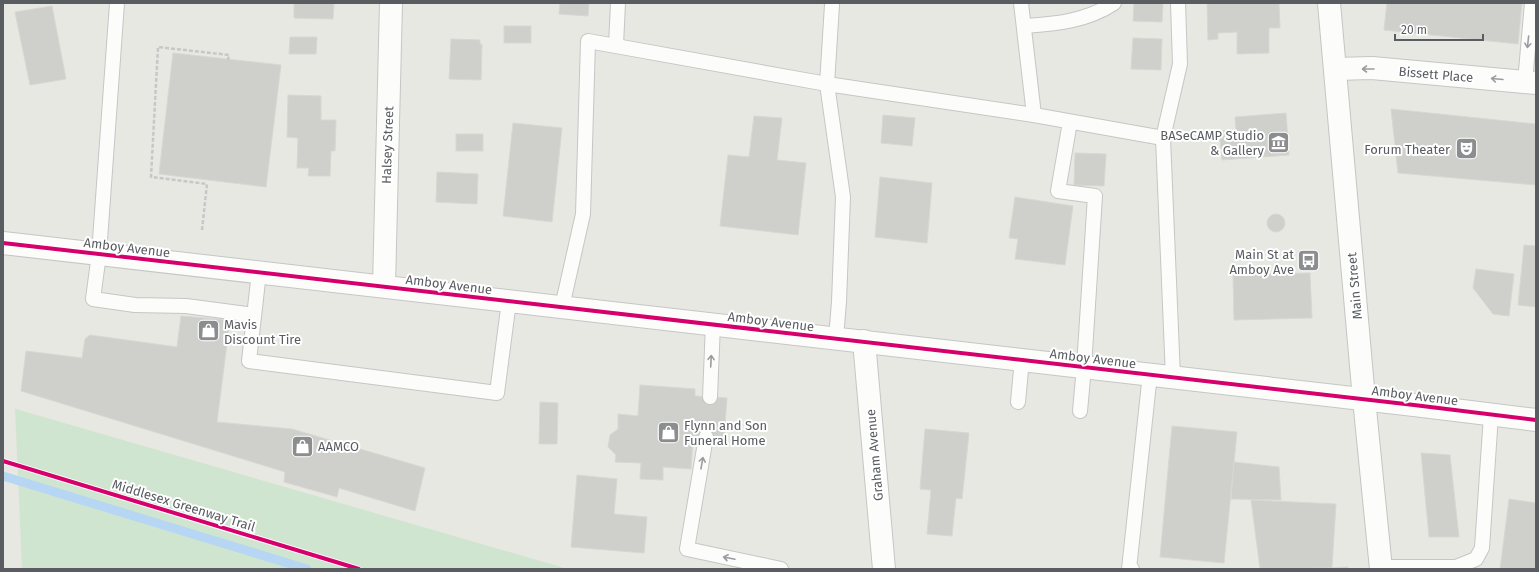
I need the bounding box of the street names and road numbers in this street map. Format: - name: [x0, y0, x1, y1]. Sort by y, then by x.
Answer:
- street label: Bissett Place: [1398, 64, 1474, 85]
- street label: Halsey Street: [379, 106, 396, 184]
- street label: Amboy Avenue: [83, 235, 171, 260]
- street label: Main Street: [1344, 252, 1365, 320]
- street label: Amboy Avenue: [405, 272, 493, 297]
- street label: Amboy Avenue: [727, 309, 815, 334]
- street label: Amboy Avenue: [1049, 346, 1137, 371]
- street label: Amboy Avenue: [1371, 383, 1459, 408]
- street label: Graham Avenue: [863, 408, 886, 502]
- street label: Middlesex Greenway Trail: [110, 477, 257, 534]

